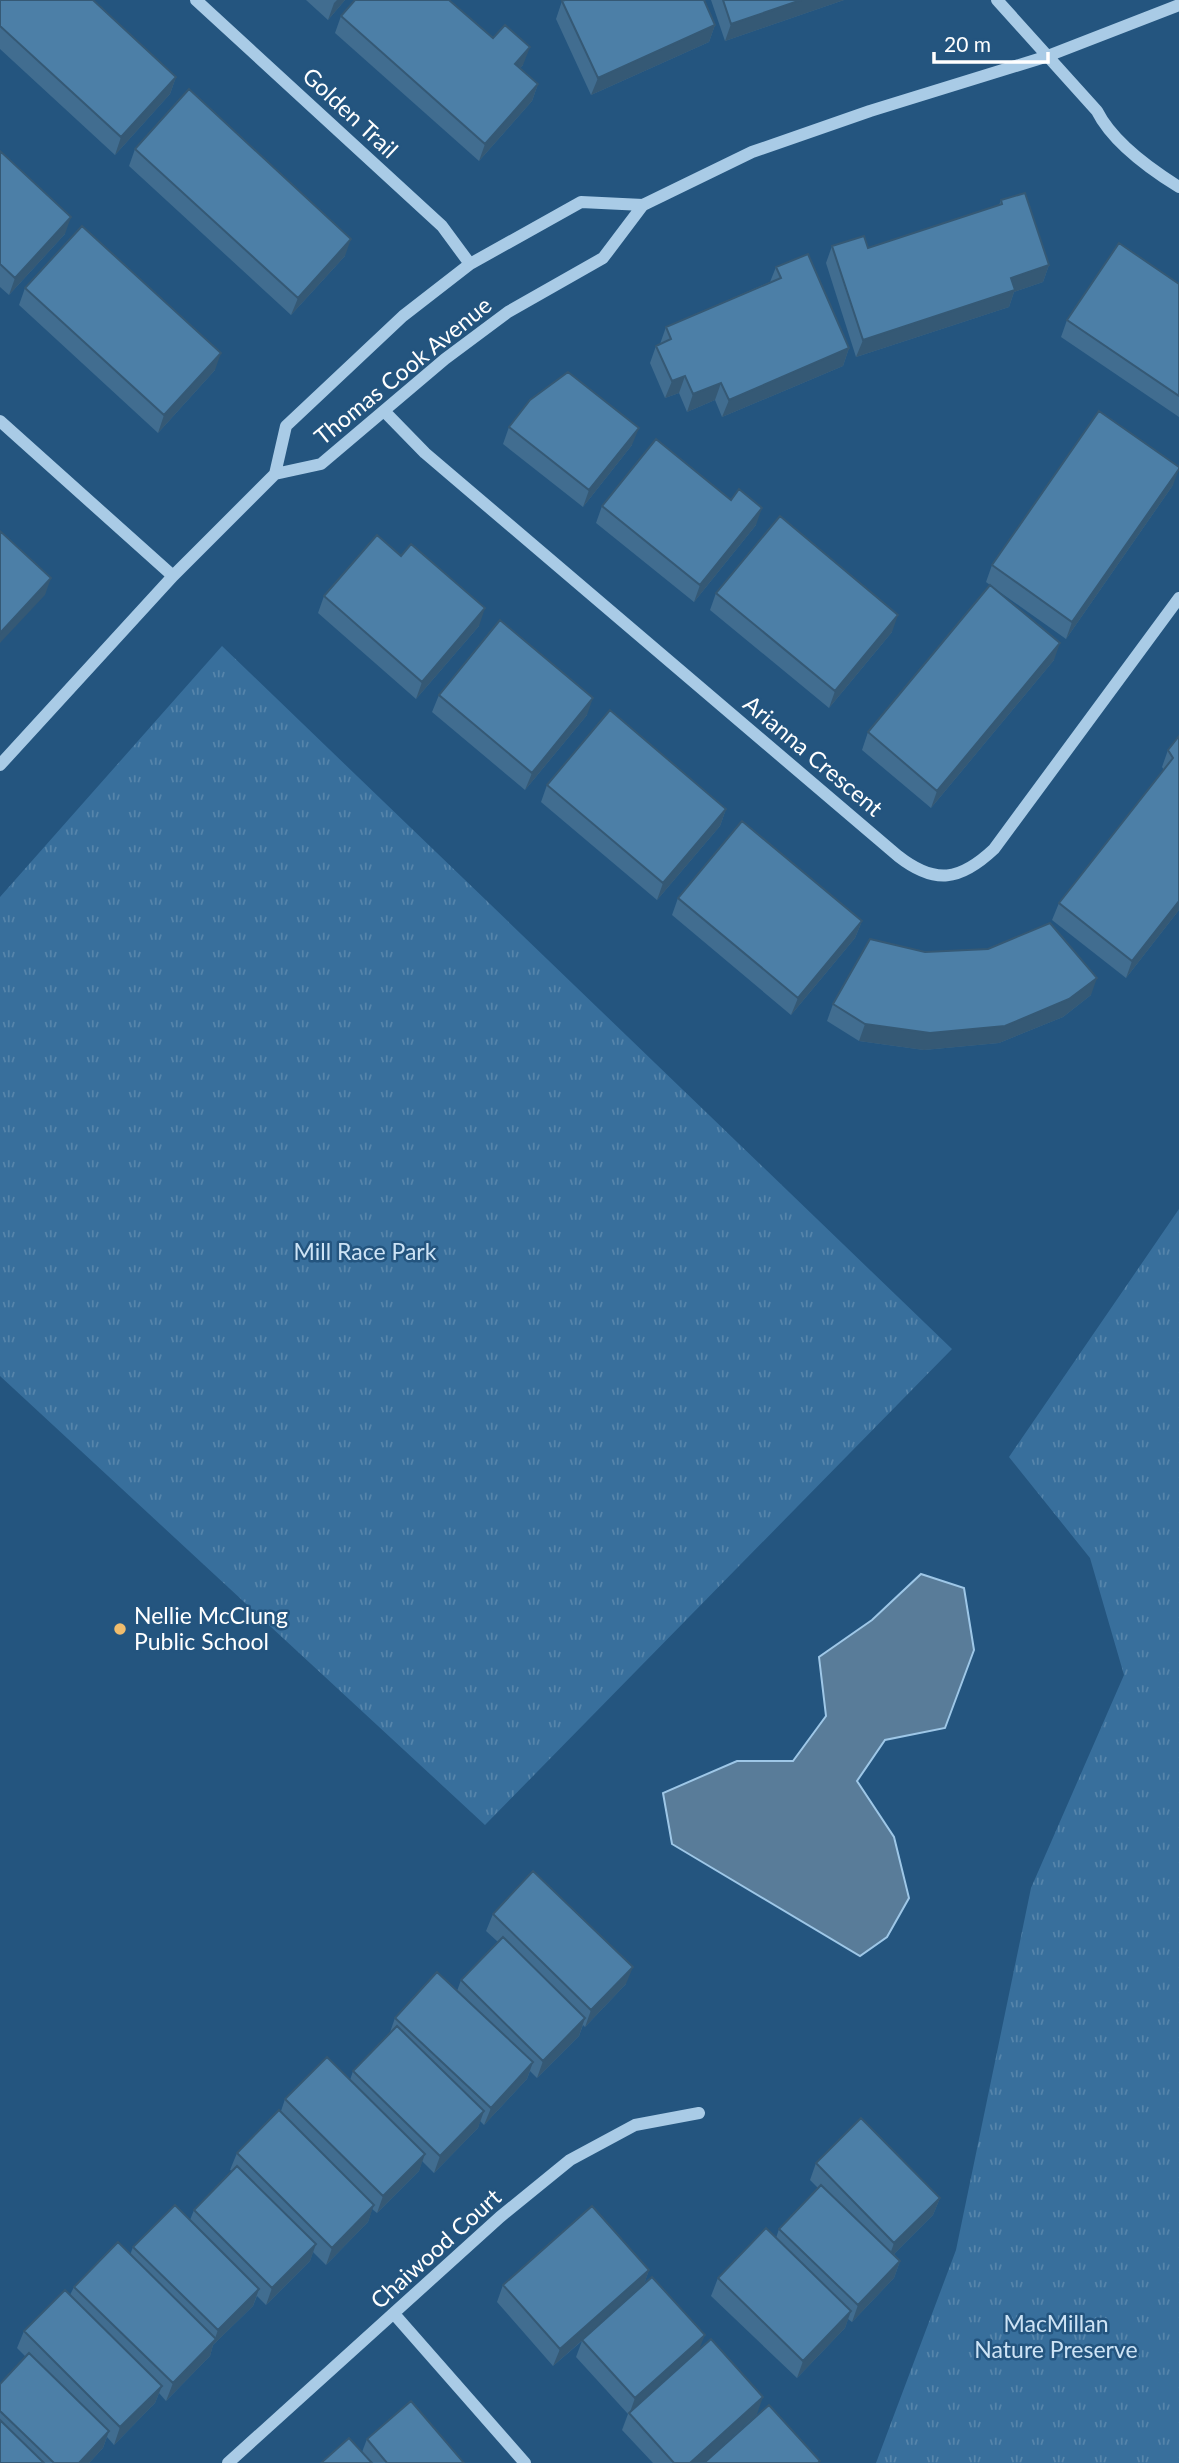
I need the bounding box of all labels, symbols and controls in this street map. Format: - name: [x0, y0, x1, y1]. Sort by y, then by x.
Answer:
- scale bar: [934, 21, 1048, 65]
- text: 20 m: [944, 31, 991, 56]
- street label: Golden Trail: [297, 61, 404, 163]
- street label: Thomas Cook Avenue: [308, 290, 497, 450]
- street label: Arianna Crescent: [738, 689, 889, 822]
- park label: Mill Race Park: [294, 1237, 437, 1265]
- place label: Nellie McClung Public School: [134, 1601, 288, 1655]
- marker: Nellie McClung Public School: [112, 1621, 128, 1637]
- street label: Chaiwood Court: [364, 2182, 507, 2314]
- park label: MacMillan Nature Preserve: [974, 2309, 1138, 2363]

